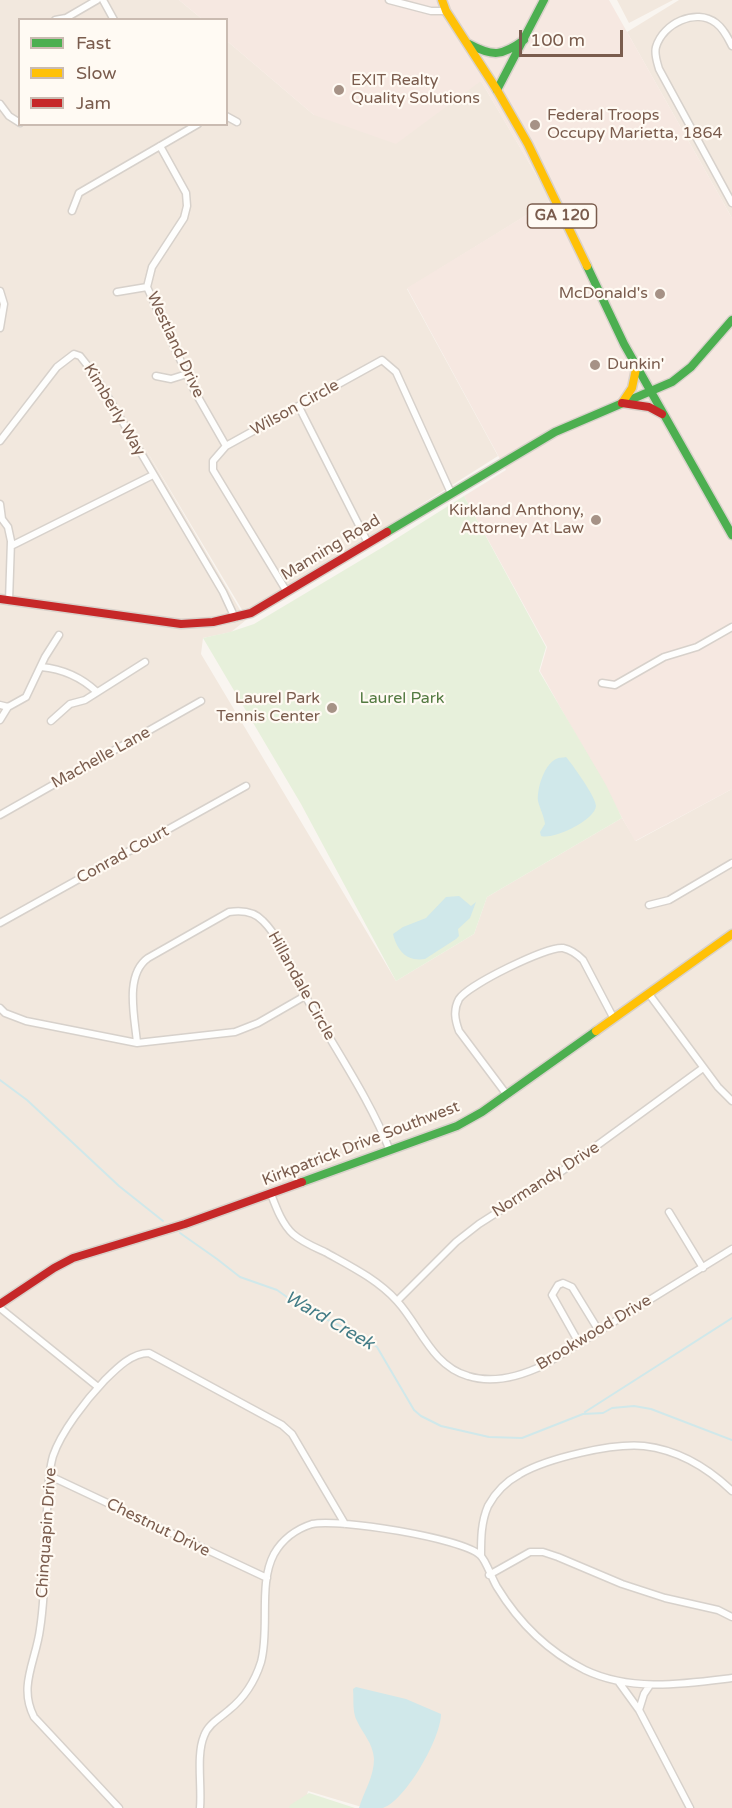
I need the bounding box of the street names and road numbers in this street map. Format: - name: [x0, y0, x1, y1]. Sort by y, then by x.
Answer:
- road number: GA 120: [528, 204, 596, 228]
- street label: Westland Drive: [142, 289, 208, 401]
- street label: Kimberly Way: [79, 360, 149, 460]
- street label: Wilson Circle: [248, 376, 342, 440]
- street label: Manning Road: [278, 511, 384, 585]
- street label: Machelle Lane: [48, 723, 154, 793]
- street label: Conrad Court: [74, 822, 172, 888]
- street label: Hillandale Circle: [263, 928, 339, 1044]
- street label: Kirkpatrick Drive Southwest: [260, 1097, 462, 1191]
- street label: Normandy Drive: [489, 1138, 603, 1222]
- street label: Brookwood Drive: [533, 1291, 655, 1375]
- street label: Chinquapin Drive: [33, 1467, 61, 1599]
- street label: Chestnut Drive: [103, 1495, 213, 1561]

